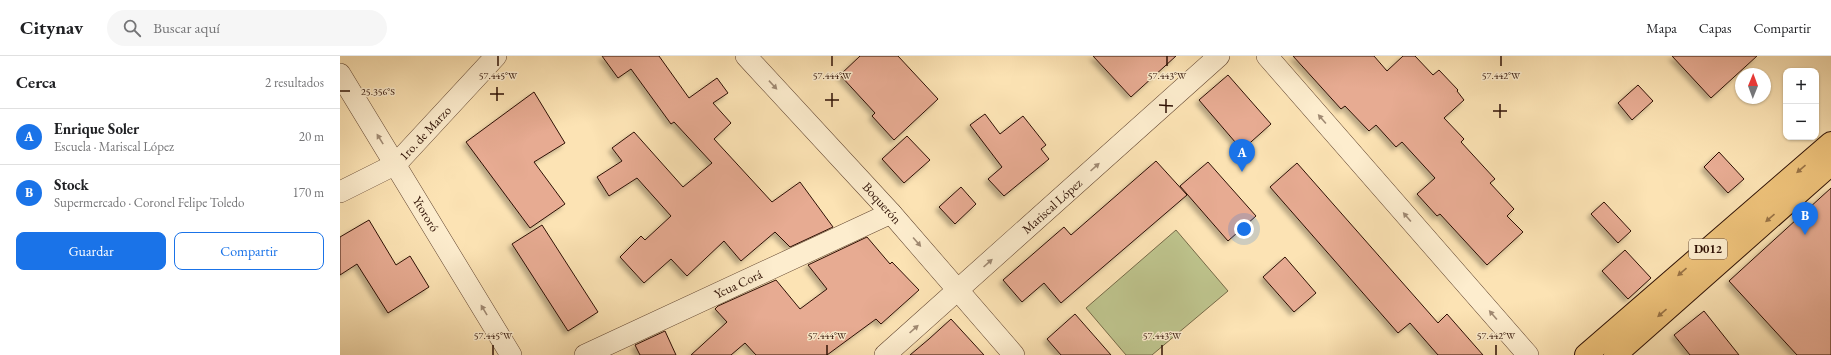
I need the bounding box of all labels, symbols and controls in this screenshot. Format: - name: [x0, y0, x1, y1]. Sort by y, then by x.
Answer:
- search box: [107, 10, 387, 46]
- text: Citynav: [20, 15, 83, 40]
- icon: search: [121, 17, 143, 39]
- text: Buscar aquí: [153, 18, 220, 37]
- text: Mapa: [1646, 19, 1677, 37]
- text: Capas: [1699, 19, 1731, 37]
- text: Compartir: [1753, 19, 1811, 37]
- north arrow: [1735, 68, 1771, 104]
- map controls: [1783, 68, 1819, 140]
- button: +: [1783, 68, 1819, 104]
- text: 57.445°W: [479, 69, 518, 82]
- text: 57.444°W: [813, 69, 852, 82]
- text: 57.443°W: [1148, 69, 1187, 82]
- text: 57.442°W: [1482, 69, 1521, 82]
- text: Cerca: [16, 71, 56, 93]
- text: 2 resultados: [265, 74, 324, 91]
- one-way arrow: [768, 79, 777, 90]
- text: 25.356°S: [361, 85, 395, 98]
- street label: 1ro. de Marzo: [395, 102, 455, 164]
- button: −: [1783, 104, 1819, 140]
- one-way arrow: [1318, 115, 1327, 124]
- text: Enrique Soler: [54, 119, 139, 138]
- text: A: [24, 128, 34, 145]
- text: 20 m: [299, 128, 324, 145]
- one-way arrow: [376, 134, 384, 144]
- text: Escuela · Mariscal López: [54, 138, 174, 155]
- pin: A: [1229, 139, 1255, 172]
- one-way arrow: [1090, 162, 1100, 172]
- one-way arrow: [1796, 164, 1807, 173]
- street label: Mariscal López: [1018, 174, 1086, 237]
- text: Stock: [54, 175, 89, 194]
- street label: Boquerón: [859, 179, 905, 228]
- text: B: [25, 184, 33, 201]
- text: 170 m: [293, 184, 324, 201]
- street label: Ytororó: [409, 193, 443, 235]
- text: Supermercado · Coronel Felipe Toledo: [54, 194, 245, 211]
- pin: B: [1792, 202, 1818, 235]
- one-way arrow: [1403, 212, 1412, 222]
- one-way arrow: [1765, 213, 1776, 222]
- your location: [1234, 219, 1254, 239]
- button: Guardar: [16, 232, 166, 270]
- button: Compartir: [174, 232, 324, 270]
- one-way arrow: [913, 237, 922, 248]
- road number: D012: [1689, 239, 1727, 259]
- one-way arrow: [983, 259, 993, 268]
- street label: Ycua Corá: [711, 265, 766, 303]
- one-way arrow: [1677, 268, 1687, 277]
- one-way arrow: [480, 304, 487, 316]
- one-way arrow: [1657, 309, 1668, 318]
- one-way arrow: [1488, 310, 1498, 320]
- one-way arrow: [909, 324, 919, 334]
- text: 57.445°W: [474, 329, 513, 342]
- text: 57.444°W: [808, 329, 847, 342]
- text: 57.443°W: [1143, 329, 1182, 342]
- text: 57.442°W: [1477, 329, 1516, 342]

